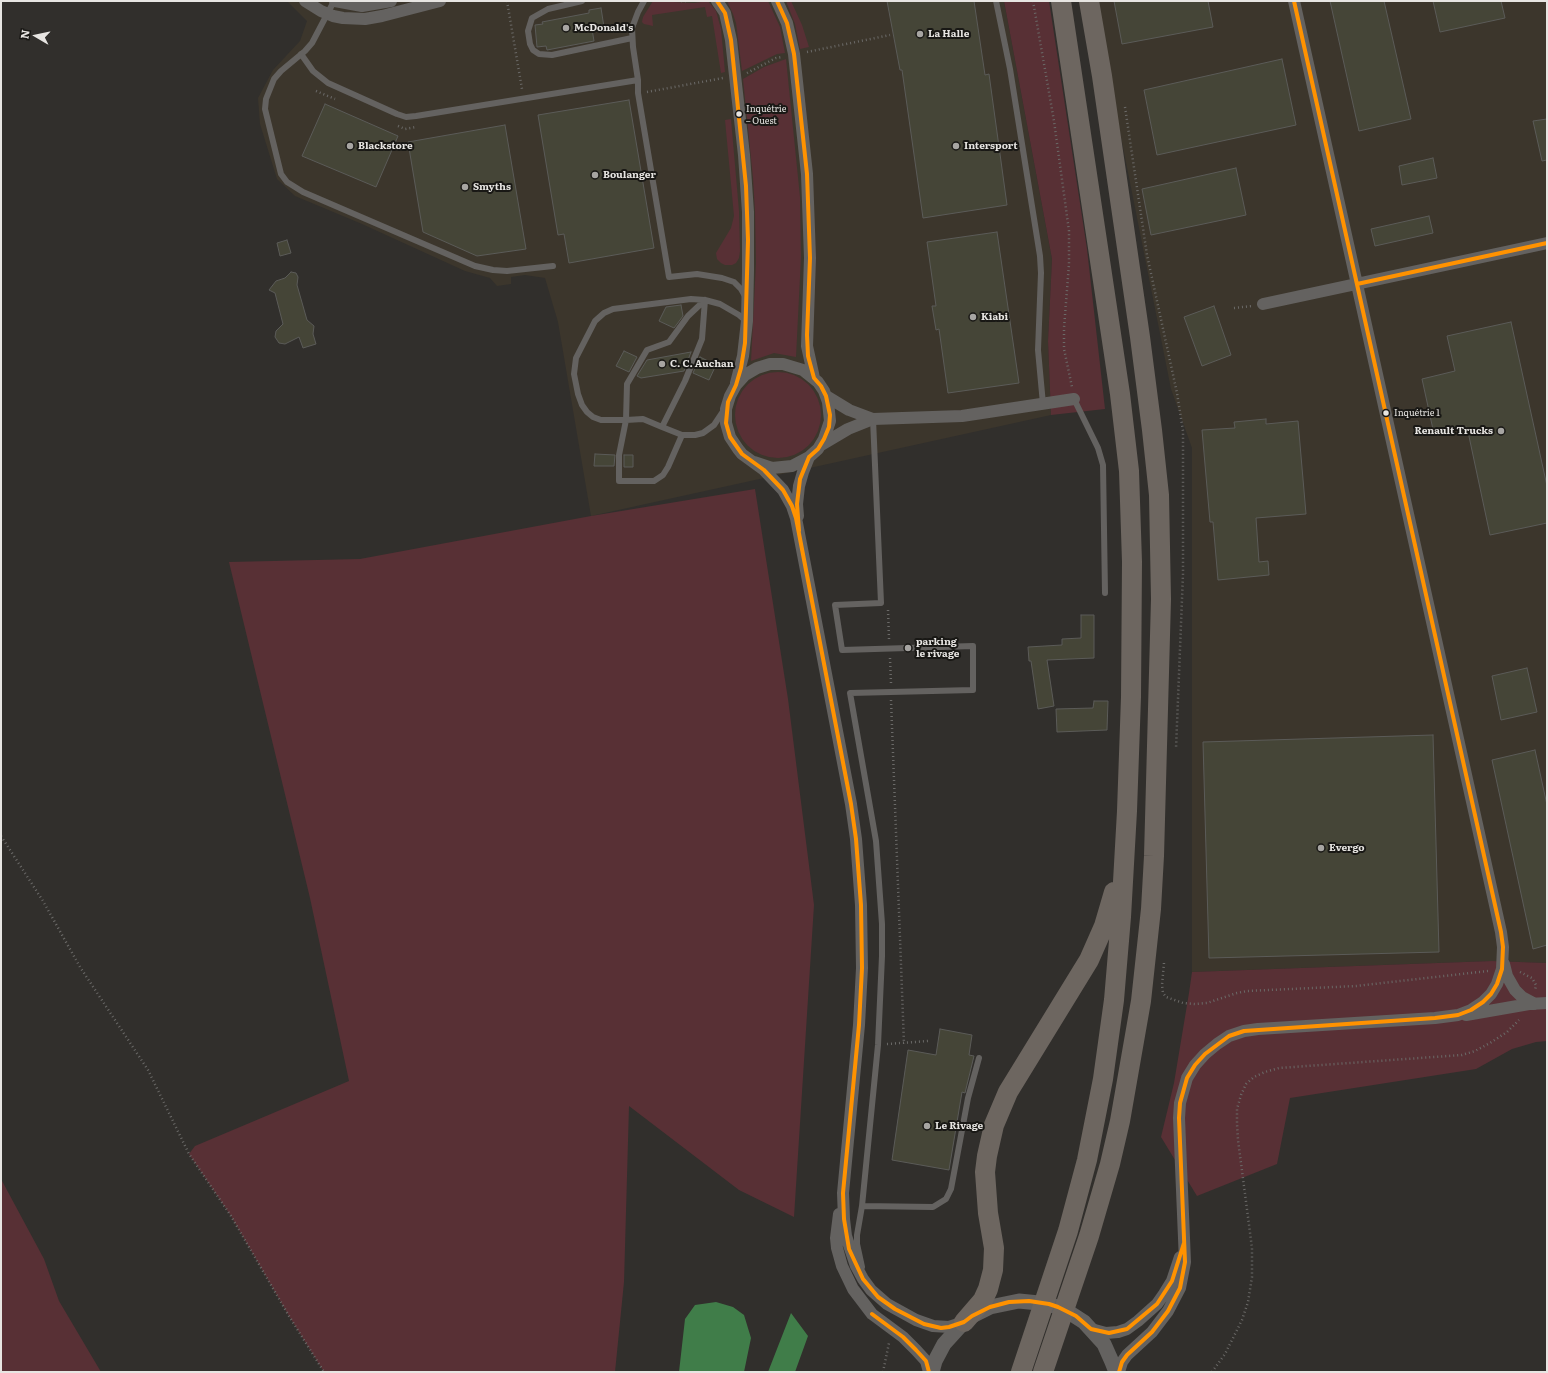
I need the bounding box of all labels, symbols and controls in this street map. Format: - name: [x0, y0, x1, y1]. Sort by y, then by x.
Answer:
- north arrow: [16, 16, 56, 56]
- place label: McDonald's: [574, 22, 633, 34]
- marker: McDonald's: [561, 23, 571, 33]
- text: N: [16, 28, 33, 40]
- place label: La Halle: [928, 28, 969, 40]
- marker: La Halle: [915, 29, 925, 39]
- place label: Inquétrie – Ouest: [746, 104, 787, 125]
- marker: Inquétrie – Ouest: [734, 109, 744, 119]
- place label: Blackstore: [358, 140, 413, 152]
- place label: Intersport: [964, 140, 1018, 152]
- marker: Blackstore: [345, 141, 355, 151]
- marker: Intersport: [951, 141, 961, 151]
- place label: Boulanger: [603, 169, 656, 181]
- marker: Boulanger: [590, 170, 600, 180]
- place label: Smyths: [473, 181, 511, 193]
- marker: Smyths: [460, 182, 470, 192]
- place label: Kiabi: [981, 311, 1008, 323]
- marker: Kiabi: [968, 312, 978, 322]
- place label: C. C. Auchan: [670, 358, 734, 370]
- marker: C. C. Auchan: [657, 359, 667, 369]
- marker: Inquétrie 1: [1381, 408, 1391, 418]
- place label: Inquétrie 1: [1394, 408, 1440, 418]
- place label: Renault Trucks: [1414, 425, 1493, 437]
- marker: Renault Trucks: [1496, 426, 1506, 436]
- place label: parking le rivage: [916, 636, 959, 660]
- marker: parking le rivage: [903, 643, 913, 653]
- place label: Evergo: [1329, 842, 1364, 854]
- marker: Evergo: [1316, 843, 1326, 853]
- place label: Le Rivage: [935, 1120, 983, 1132]
- marker: Le Rivage: [922, 1121, 932, 1131]

